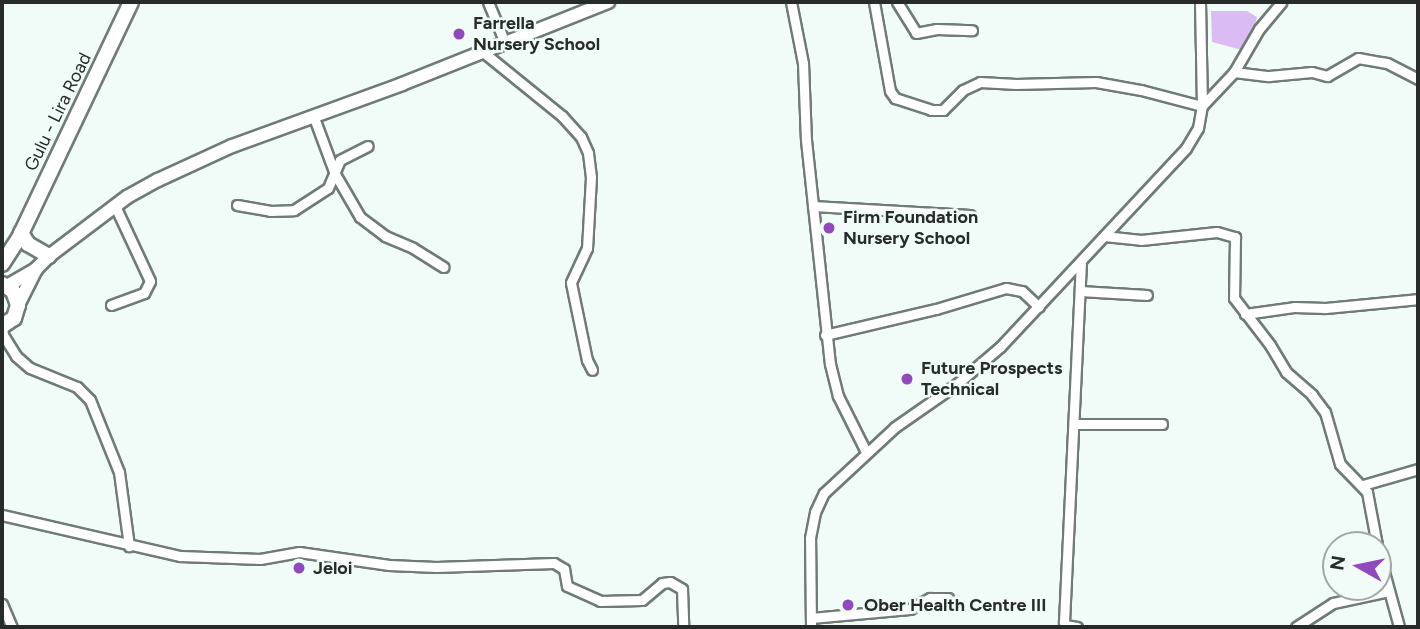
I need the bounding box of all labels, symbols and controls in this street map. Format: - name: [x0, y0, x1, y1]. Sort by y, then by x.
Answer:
- place label: Farrella Nursery School: [473, 13, 600, 56]
- marker: Farrella Nursery School: [451, 26, 467, 42]
- street label: Gulu - Lira Road: [20, 49, 96, 175]
- place label: Firm Foundation Nursery School: [843, 207, 978, 249]
- marker: Firm Foundation Nursery School: [821, 220, 837, 236]
- place label: Future Prospects Technical: [921, 358, 1062, 400]
- marker: Future Prospects Technical: [899, 371, 915, 387]
- north arrow: [1322, 531, 1392, 601]
- text: N: [1325, 554, 1350, 572]
- place label: Jeloi: [313, 557, 353, 579]
- marker: Jeloi: [291, 560, 307, 576]
- place label: Ober Health Centre III: [864, 594, 1046, 616]
- marker: Ober Health Centre III: [838, 595, 858, 615]

